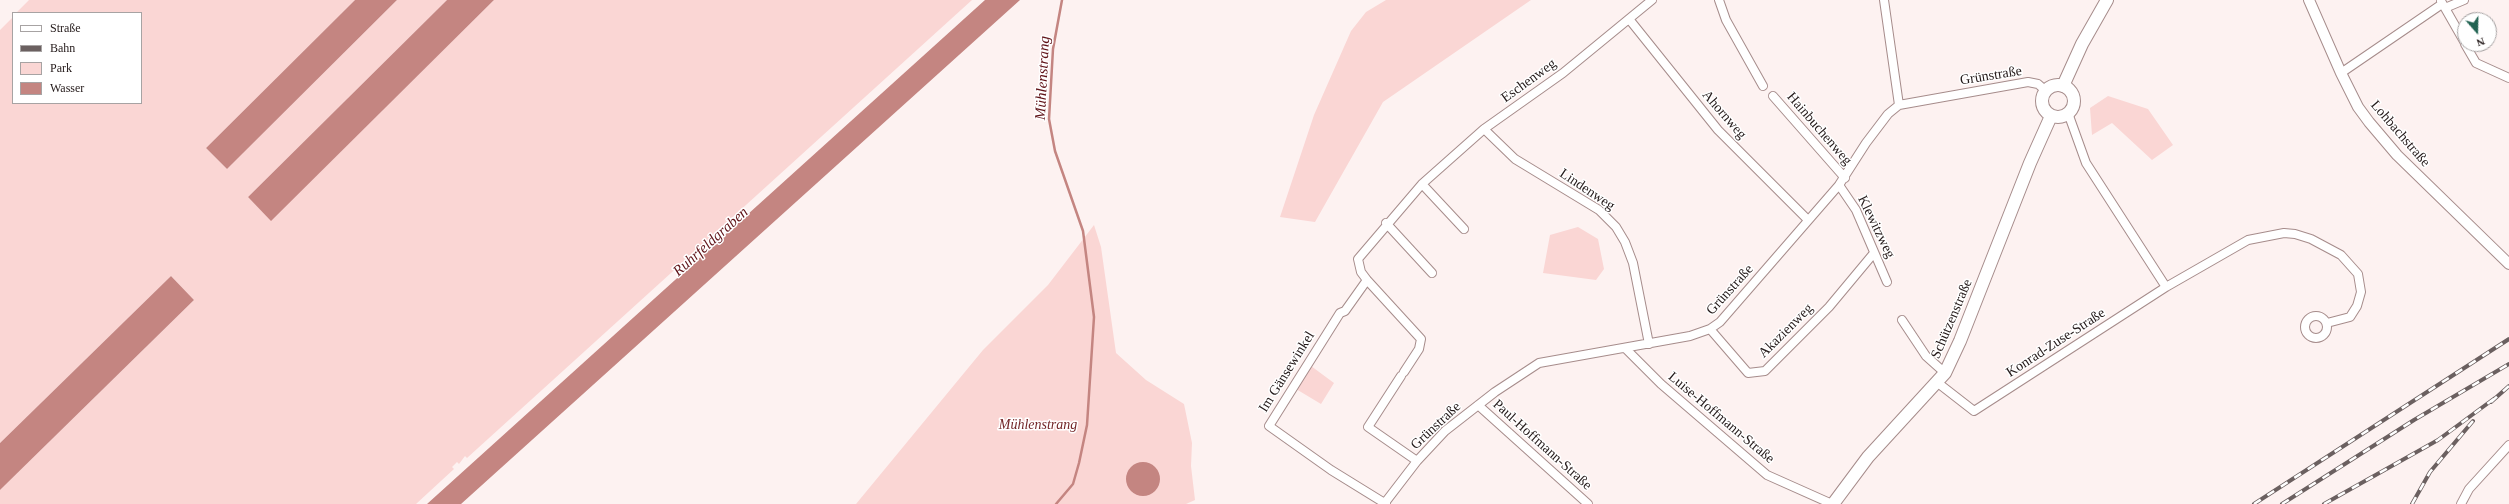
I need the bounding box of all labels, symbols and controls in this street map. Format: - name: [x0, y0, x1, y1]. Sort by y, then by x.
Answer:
- legend: [12, 12, 142, 104]
- north arrow: [2457, 12, 2497, 52]
- text: Straße: [50, 21, 81, 35]
- text: N: [2475, 35, 2487, 49]
- water label: Mühlenstrang: [1032, 36, 1054, 120]
- text: Bahn: [50, 41, 75, 55]
- street label: Eschenweg: [1498, 55, 1560, 107]
- text: Park: [50, 61, 72, 75]
- street label: Grünstraße: [1959, 63, 2023, 89]
- text: Wasser: [50, 81, 84, 95]
- street label: Ahornweg: [1698, 87, 1750, 143]
- street label: Hainbuchenweg: [1783, 89, 1855, 169]
- street label: Lohbachstraße: [2367, 97, 2433, 171]
- street label: Lindenweg: [1556, 165, 1618, 215]
- street label: Klewitzweg: [1854, 193, 1898, 261]
- water label: Ruhrfeldgraben: [670, 204, 752, 280]
- street label: Grünstraße: [1703, 261, 1757, 319]
- street label: Schützenstraße: [1928, 277, 1976, 361]
- street label: Akazienweg: [1755, 300, 1817, 362]
- street label: Konrad-Zuse-Straße: [2003, 305, 2109, 381]
- street label: Im Gänsewinkel: [1255, 328, 1319, 416]
- street label: Luise-Hoffmann-Straße: [1664, 369, 1778, 467]
- street label: Paul-Hoffmann-Straße: [1489, 396, 1595, 494]
- street label: Grünstraße: [1408, 399, 1464, 453]
- park label: Mühlenstrang: [999, 417, 1077, 433]

